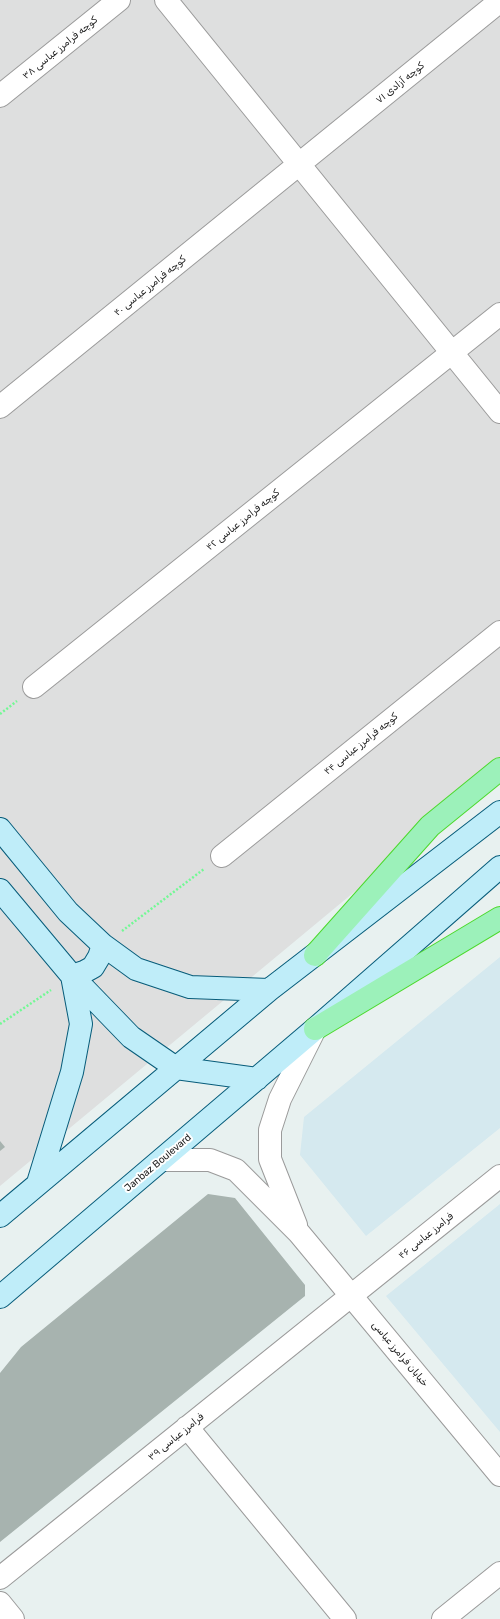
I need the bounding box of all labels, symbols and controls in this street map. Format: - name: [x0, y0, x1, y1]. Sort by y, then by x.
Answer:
- street label: کوچه فرامرز عباسی ۳۸: [20, 14, 100, 82]
- street label: کوچه آزادی ۷۱: [373, 60, 427, 106]
- street label: کوچه فرامرز عباسی ۴۰: [112, 253, 188, 319]
- street label: کوچه فرامرز عباسی ۴۲: [204, 487, 282, 553]
- street label: کوچه فرامرز عباسی ۴۴: [322, 711, 400, 777]
- street label: Janbaz Boulevard: [122, 1132, 194, 1194]
- street label: فرامرز عباسی ۴۶: [396, 1210, 456, 1262]
- street label: خیابان فرامرز عباسی: [369, 1319, 431, 1389]
- street label: فرامرز عباسی ۳۹: [146, 1411, 206, 1463]

